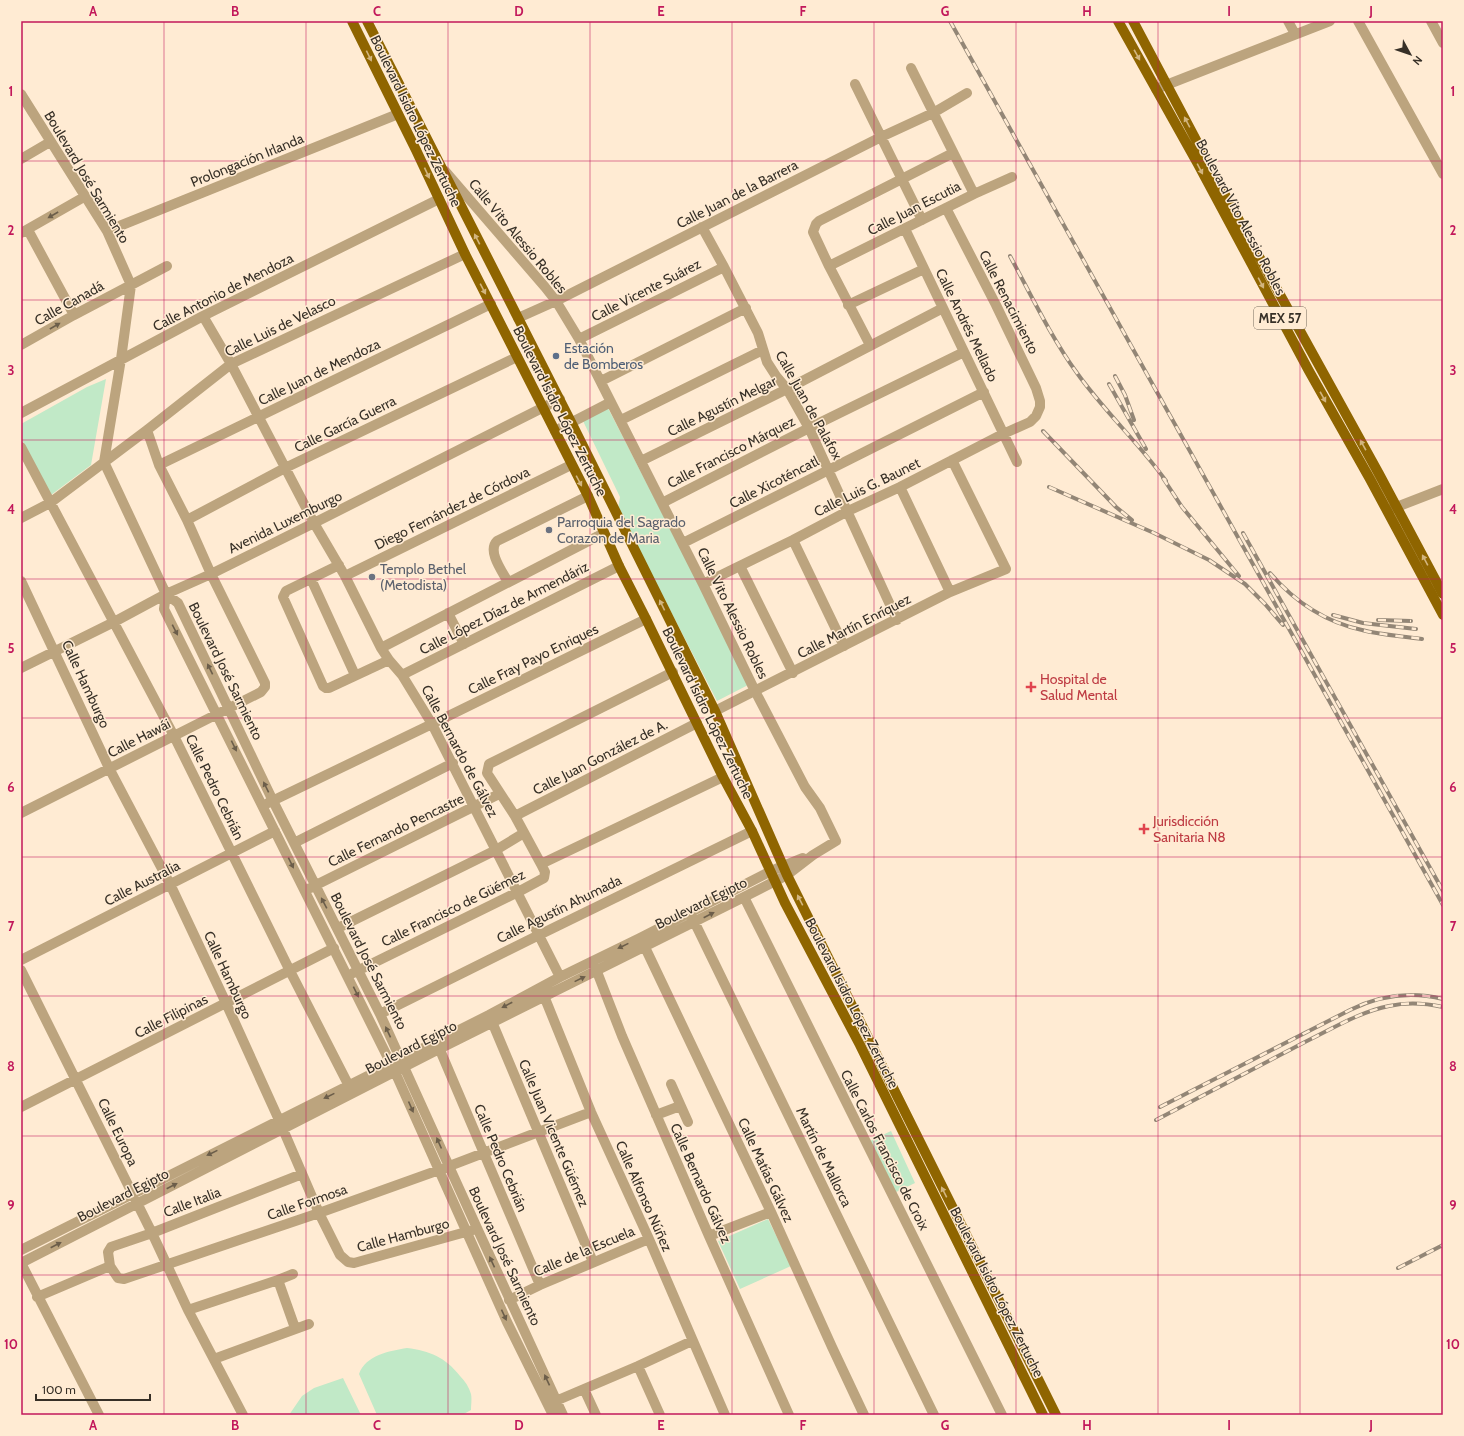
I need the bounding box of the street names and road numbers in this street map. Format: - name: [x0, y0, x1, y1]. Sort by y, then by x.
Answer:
- street label: Boulevard Isidro López Zertuche: [367, 32, 465, 210]
- street label: Boulevard José Sarmiento: [40, 107, 134, 247]
- street label: Prolongación Irlanda: [188, 129, 306, 191]
- street label: Boulevard Vito Alessio Robles: [1192, 136, 1290, 298]
- street label: Calle Juan de la Barrera: [673, 155, 801, 232]
- street label: Calle Vito Alessio Robles: [465, 175, 571, 297]
- street label: Calle Juan Escutia: [864, 177, 964, 239]
- street label: Calle Renacimiento: [975, 247, 1043, 357]
- street label: Calle Antonio de Mendoza: [150, 249, 297, 335]
- street label: Calle Vicente Suárez: [588, 254, 704, 325]
- street label: Calle Andrés Mellado: [932, 265, 1002, 385]
- street label: Calle Canadá: [31, 276, 107, 329]
- street label: Calle Luis de Velasco: [222, 291, 339, 361]
- road number: MEX 57: [1254, 307, 1306, 329]
- street label: Boulevard Isidro López Zertuche: [509, 323, 611, 499]
- street label: Calle Juan de Mendoza: [255, 335, 383, 409]
- street label: Calle Juan de Palafox: [772, 347, 847, 463]
- street label: Calle Agustín Melgar: [664, 372, 780, 440]
- street label: Calle García Guerra: [291, 391, 399, 456]
- street label: Calle Francisco Márquez: [664, 412, 798, 492]
- street label: Calle Xicoténcatl: [726, 451, 822, 512]
- street label: Calle Luis G. Baunet: [811, 453, 923, 521]
- street label: Diego Fernández de Córdova: [371, 462, 533, 554]
- street label: Avenida Luxemburgo: [225, 486, 345, 557]
- street label: Calle Vito Alessio Robles: [693, 544, 773, 682]
- street label: Calle López Díaz de Armendáriz: [416, 557, 592, 659]
- street label: Calle Martín Enríquez: [794, 589, 914, 662]
- street label: Boulevard José Sarmiento: [185, 599, 267, 743]
- street label: Calle Fray Payo Enriques: [465, 620, 601, 698]
- street label: Boulevard Isidro López Zertuche: [659, 624, 757, 802]
- street label: Calle Hamburgo: [58, 637, 114, 731]
- street label: Calle Bernardo de Gálvez: [417, 682, 503, 821]
- street label: Calle Hawái: [105, 714, 174, 762]
- street label: Calle Juan González de A.: [530, 715, 670, 799]
- street label: Calle Pedro Cebrián: [182, 731, 248, 843]
- street label: Calle Fernando Pencastre: [325, 789, 467, 871]
- street label: Calle Australia: [101, 856, 183, 910]
- street label: Calle Francisco de Güémez: [378, 865, 528, 951]
- street label: Calle Agustín Ahumada: [494, 871, 625, 947]
- street label: Boulevard Egipto: [652, 873, 750, 933]
- street label: Boulevard José Sarmiento: [327, 889, 412, 1033]
- street label: Boulevard Isidro López Zertuche: [801, 915, 903, 1091]
- street label: Calle Hamburgo: [200, 928, 256, 1022]
- street label: Calle Filipinas: [131, 990, 211, 1042]
- street label: Boulevard Egipto: [362, 1016, 460, 1078]
- street label: Calle Juan Vicente Güémez: [515, 1056, 593, 1210]
- street label: Calle Carlos Francisco de Croix: [837, 1067, 934, 1234]
- street label: Calle Europa: [94, 1095, 142, 1169]
- street label: Calle Pedro Cebrián: [470, 1101, 532, 1215]
- street label: Martín de Mallorca: [792, 1104, 856, 1210]
- street label: Calle Matías Gálvez: [734, 1115, 798, 1225]
- street label: Calle Bernardo Gálvez: [666, 1120, 736, 1246]
- street label: Calle Alfonso Núñez: [612, 1138, 677, 1255]
- street label: Boulevard Egipto: [74, 1164, 172, 1226]
- street label: Calle Formosa: [265, 1180, 350, 1224]
- street label: Calle Italia: [161, 1183, 224, 1221]
- street label: Boulevard José Sarmiento: [465, 1184, 545, 1329]
- street label: Boulevard Isidro López Zertuche: [946, 1204, 1048, 1380]
- street label: Calle Hamburgo: [355, 1214, 452, 1256]
- street label: Calle de la Escuela: [531, 1222, 637, 1280]

